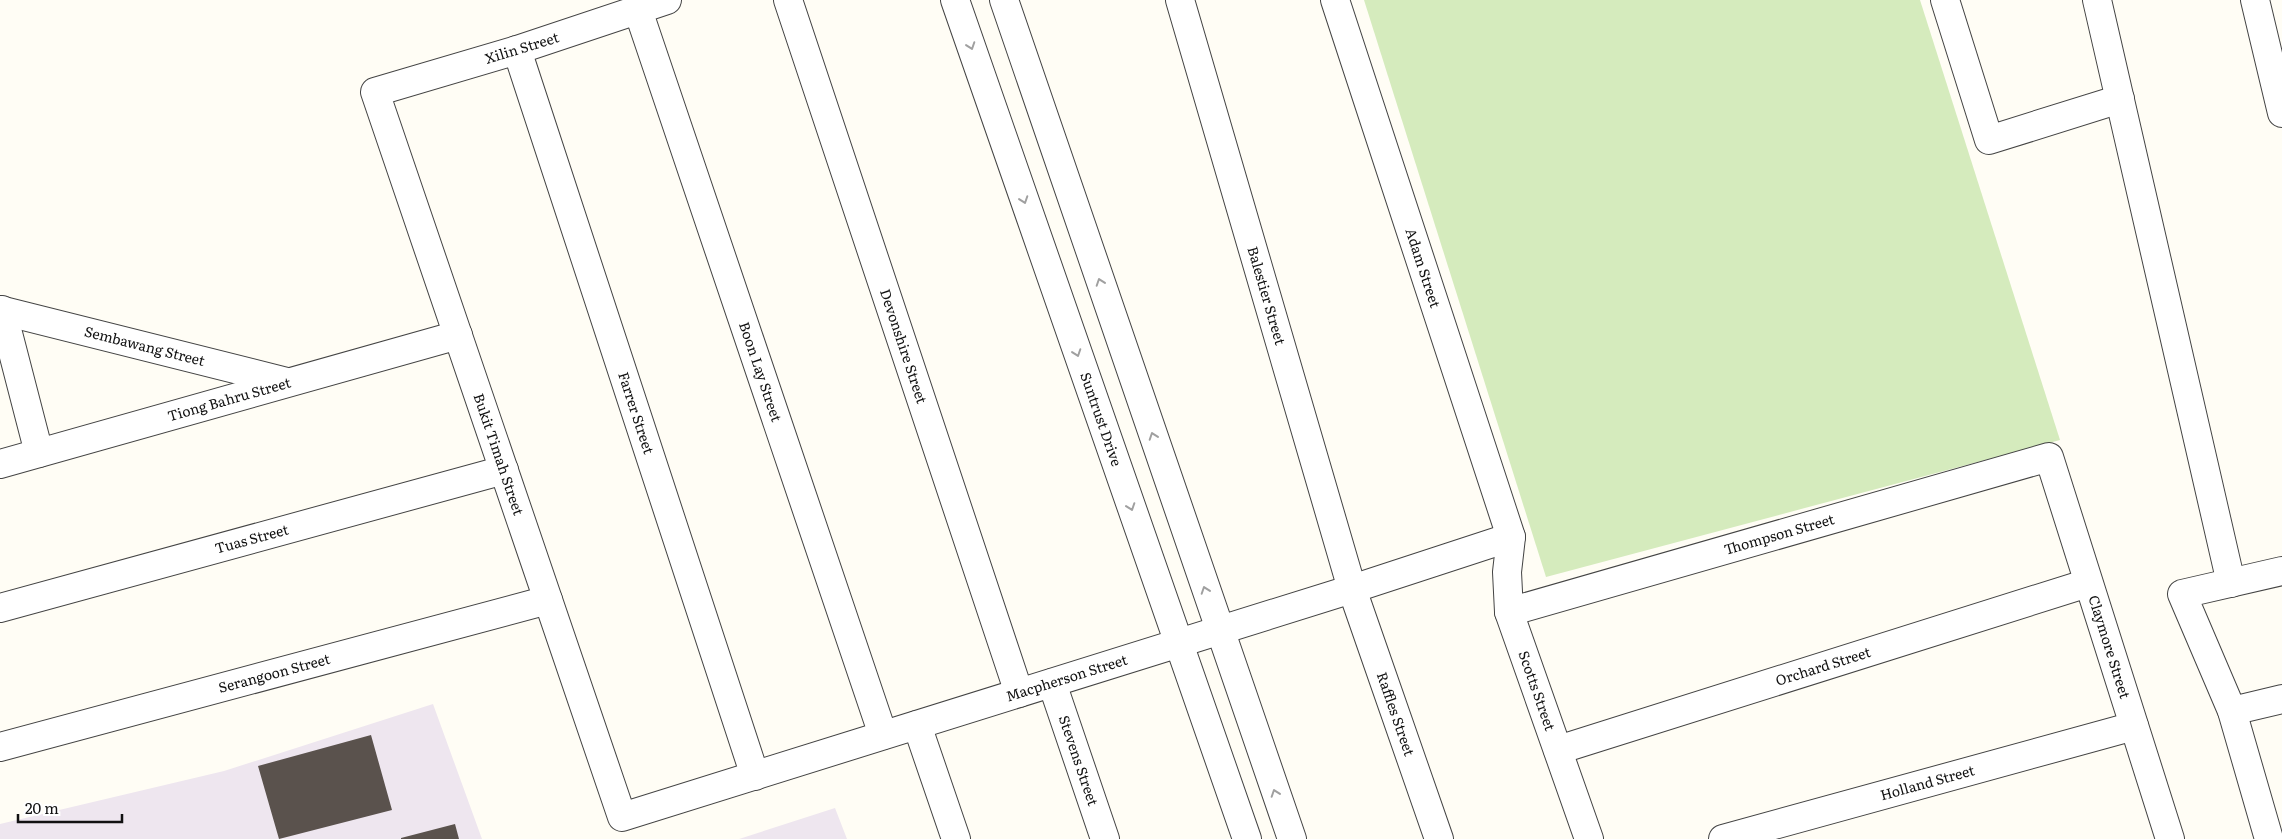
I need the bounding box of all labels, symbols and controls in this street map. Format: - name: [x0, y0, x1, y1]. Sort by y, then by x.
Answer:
- street label: Xilin Street: [482, 26, 561, 68]
- one-way arrow: [965, 41, 975, 50]
- one-way arrow: [1018, 195, 1028, 203]
- street label: Adam Street: [1401, 225, 1446, 310]
- street label: Balestier Street: [1243, 244, 1291, 347]
- one-way arrow: [1096, 279, 1106, 287]
- street label: Devonshire Street: [876, 286, 933, 406]
- street label: Boon Lay Street: [735, 319, 788, 425]
- street label: Sembawang Street: [82, 321, 207, 370]
- one-way arrow: [1072, 348, 1082, 357]
- street label: Farrer Street: [614, 369, 660, 457]
- street label: Suntrust Drive: [1076, 369, 1127, 469]
- street label: Tiong Bahru Street: [165, 372, 293, 425]
- street label: Bukit Timah Street: [469, 390, 530, 518]
- one-way arrow: [1148, 432, 1158, 441]
- one-way arrow: [1125, 502, 1135, 510]
- street label: Thompson Street: [1721, 508, 1837, 559]
- street label: Tuas Street: [212, 518, 291, 558]
- one-way arrow: [1201, 586, 1211, 595]
- street label: Claymore Street: [2084, 592, 2136, 701]
- street label: Orchard Street: [1773, 641, 1873, 690]
- street label: Serangoon Street: [216, 648, 332, 697]
- street label: Scotts Street: [1514, 648, 1561, 734]
- street label: Macpherson Street: [1003, 649, 1130, 706]
- street label: Raffles Street: [1373, 669, 1420, 759]
- street label: Stevens Street: [1055, 712, 1104, 809]
- street label: Holland Street: [1878, 759, 1977, 804]
- one-way arrow: [1271, 789, 1281, 798]
- scale bar: [18, 792, 121, 824]
- text: 20 m: [25, 796, 59, 819]

